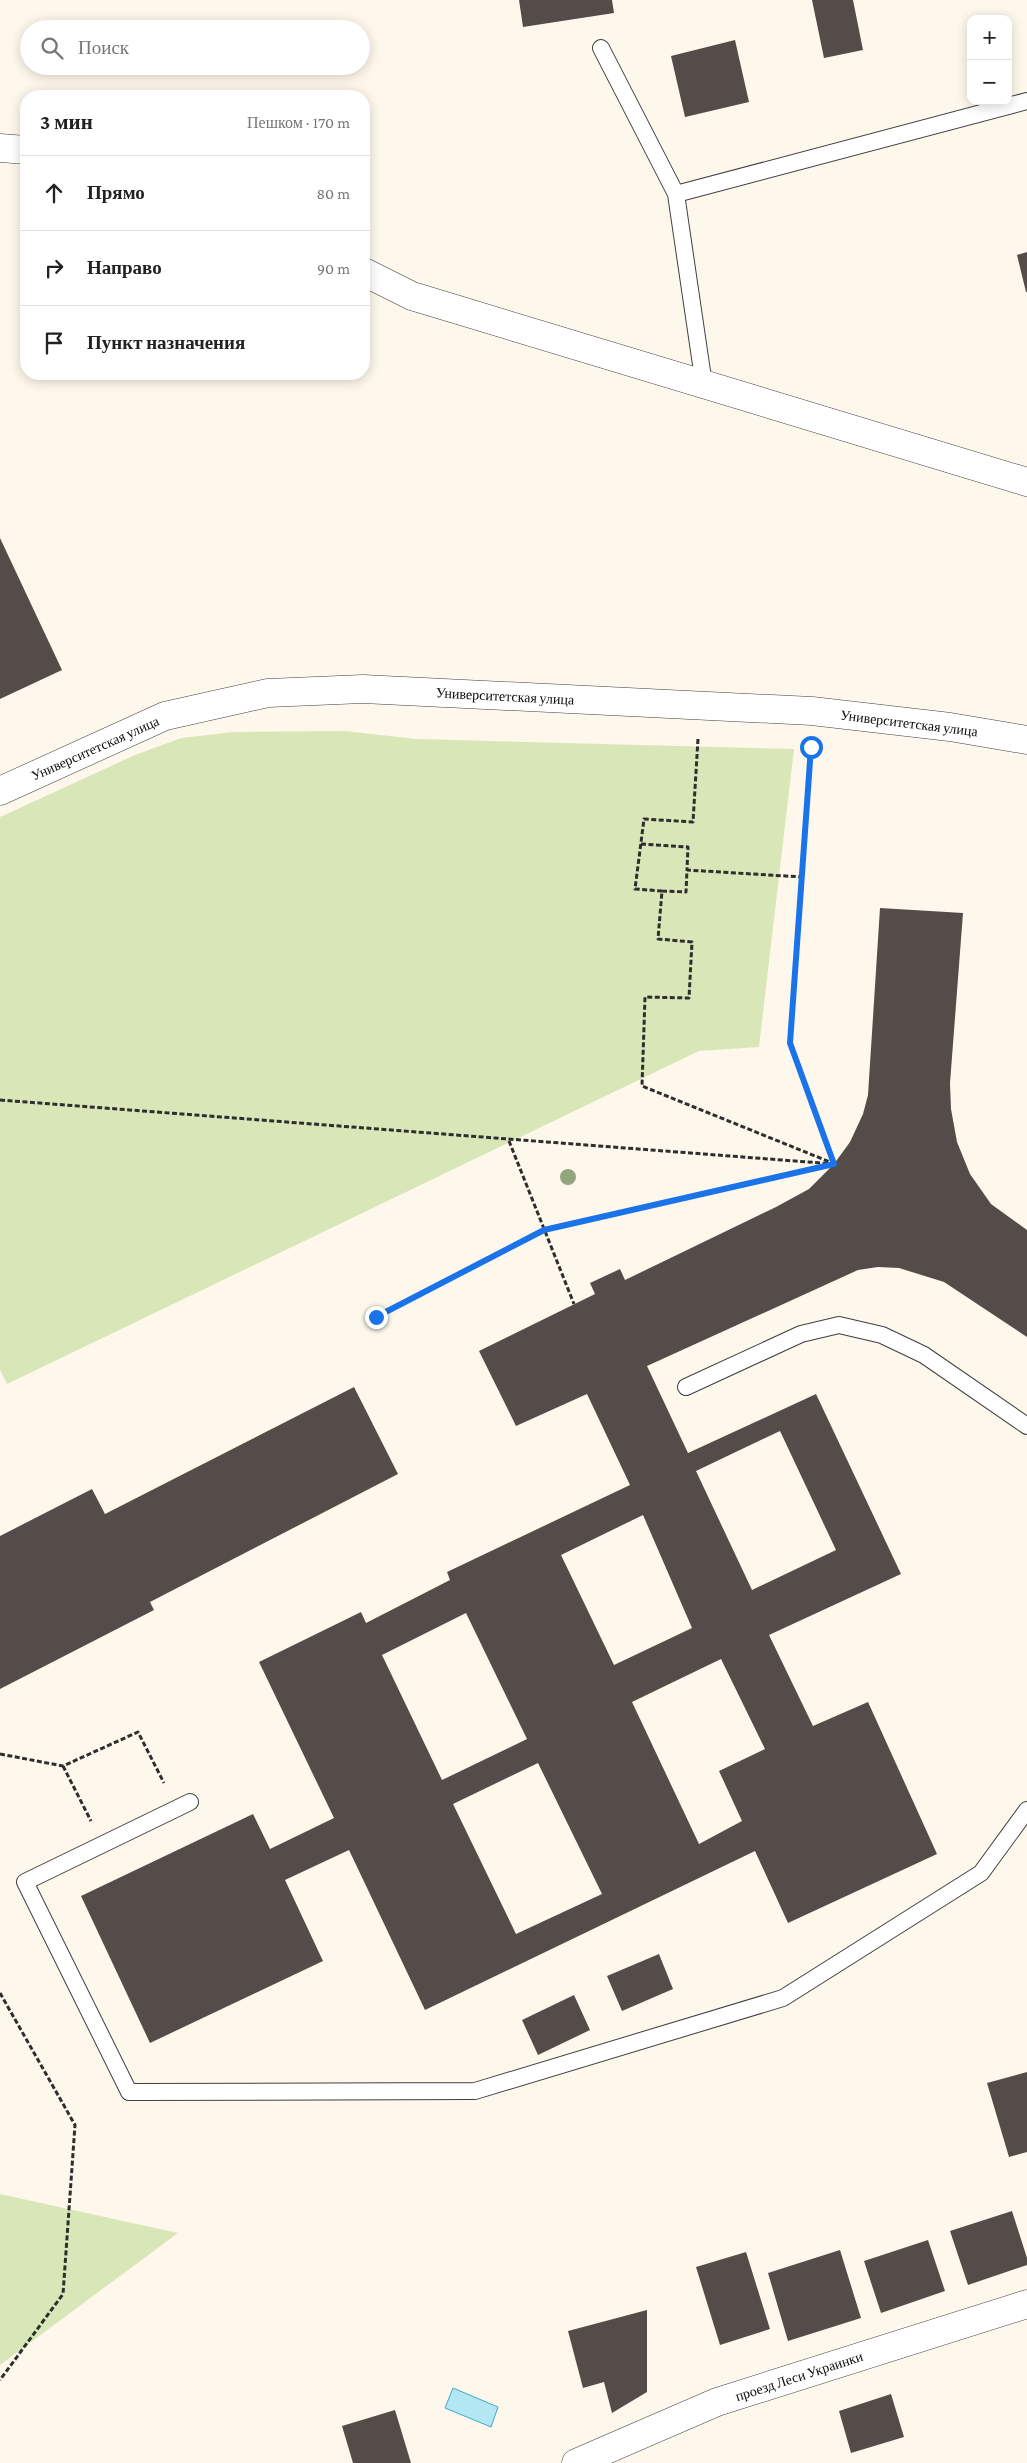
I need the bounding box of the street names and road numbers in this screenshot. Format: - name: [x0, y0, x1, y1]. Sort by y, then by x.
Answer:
- street label: Университетская улица: [435, 684, 575, 708]
- street label: Университетская улица: [839, 707, 979, 739]
- street label: Университетская улица: [29, 712, 162, 783]
- street label: проезд Леси Украинки: [733, 2348, 865, 2404]

